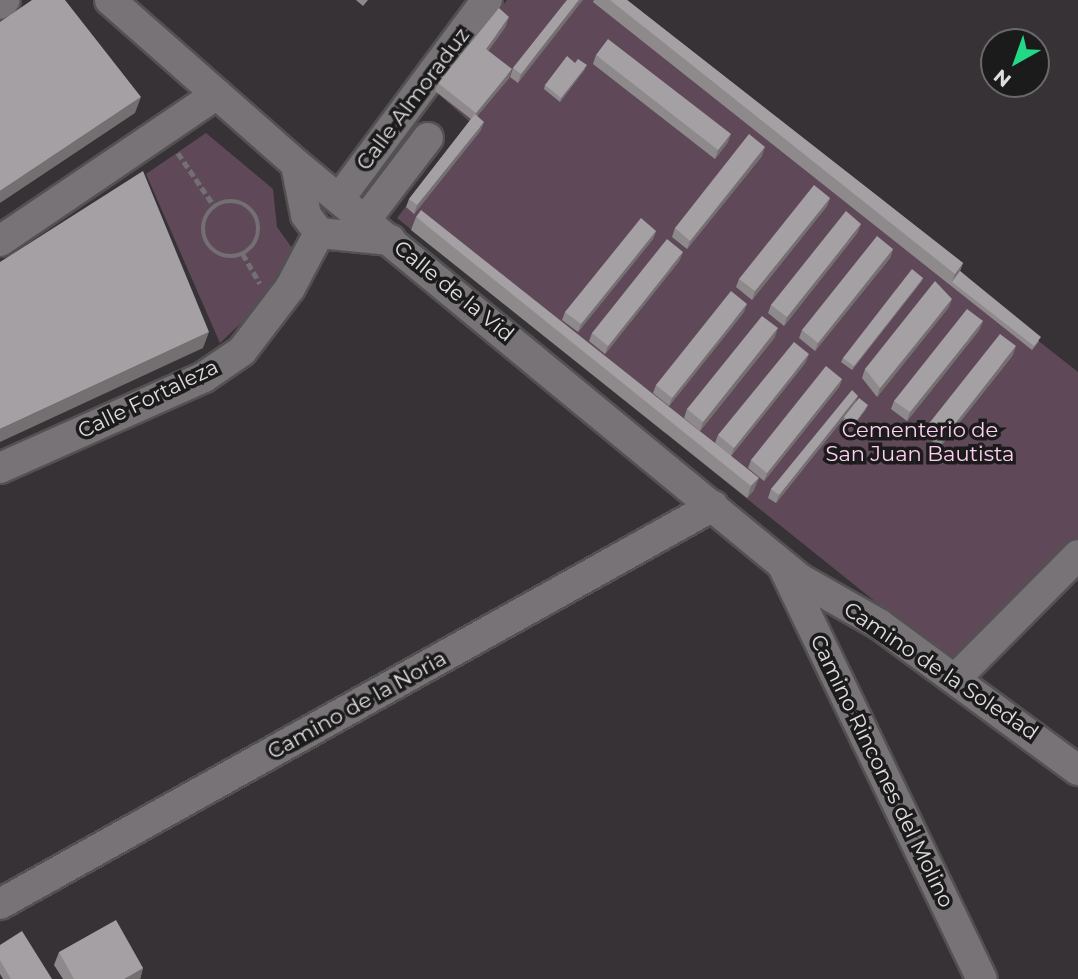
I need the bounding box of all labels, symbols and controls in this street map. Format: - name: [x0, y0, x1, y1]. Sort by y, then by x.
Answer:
- street label: Calle Almoraduz: [351, 23, 475, 175]
- north arrow: [980, 28, 1050, 98]
- text: N: [989, 64, 1016, 92]
- street label: Calle de la Vid: [389, 235, 519, 347]
- street label: Calle Fortaleza: [74, 354, 222, 444]
- park label: Cementerio de San Juan Bautista: [826, 417, 1014, 467]
- street label: Camino de la Soledad: [839, 596, 1043, 746]
- street label: Camino Rincones del Molino: [805, 631, 959, 911]
- street label: Camino de la Noria: [263, 645, 451, 765]

